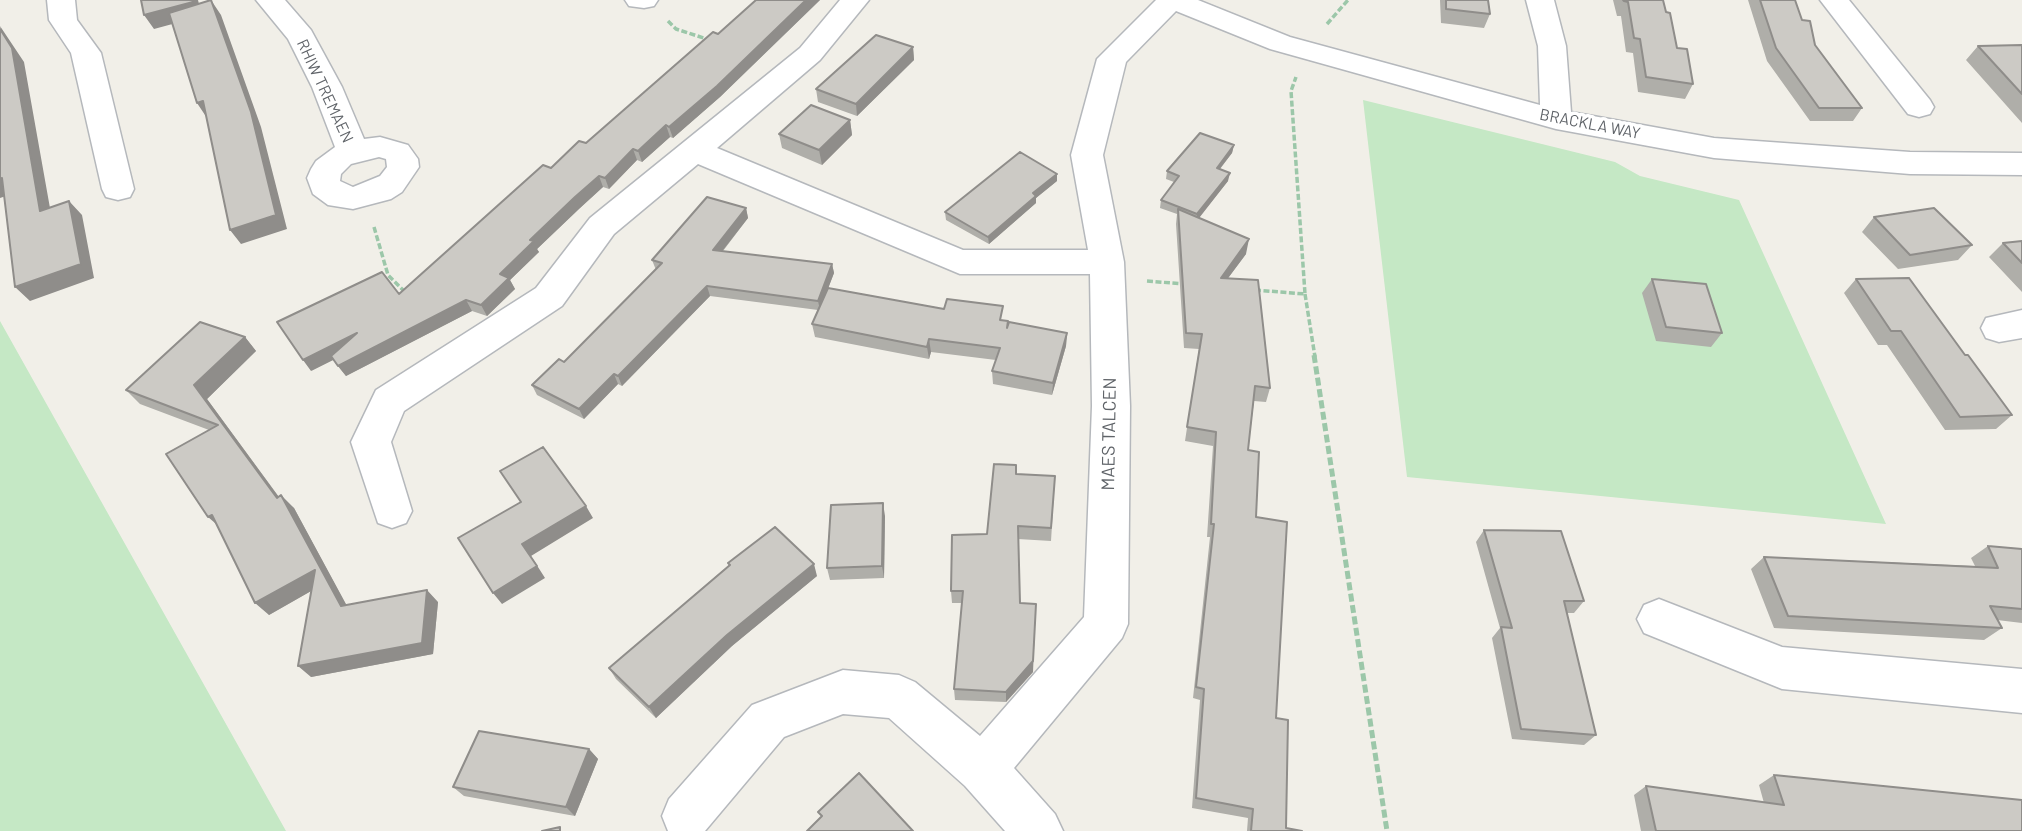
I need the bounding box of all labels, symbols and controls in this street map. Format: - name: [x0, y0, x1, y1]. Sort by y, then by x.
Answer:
- street label: RHIW TREMAEN: [293, 36, 357, 146]
- street label: BRACKLA WAY: [1538, 105, 1642, 143]
- street label: MAES TALCEN: [1097, 377, 1121, 491]

